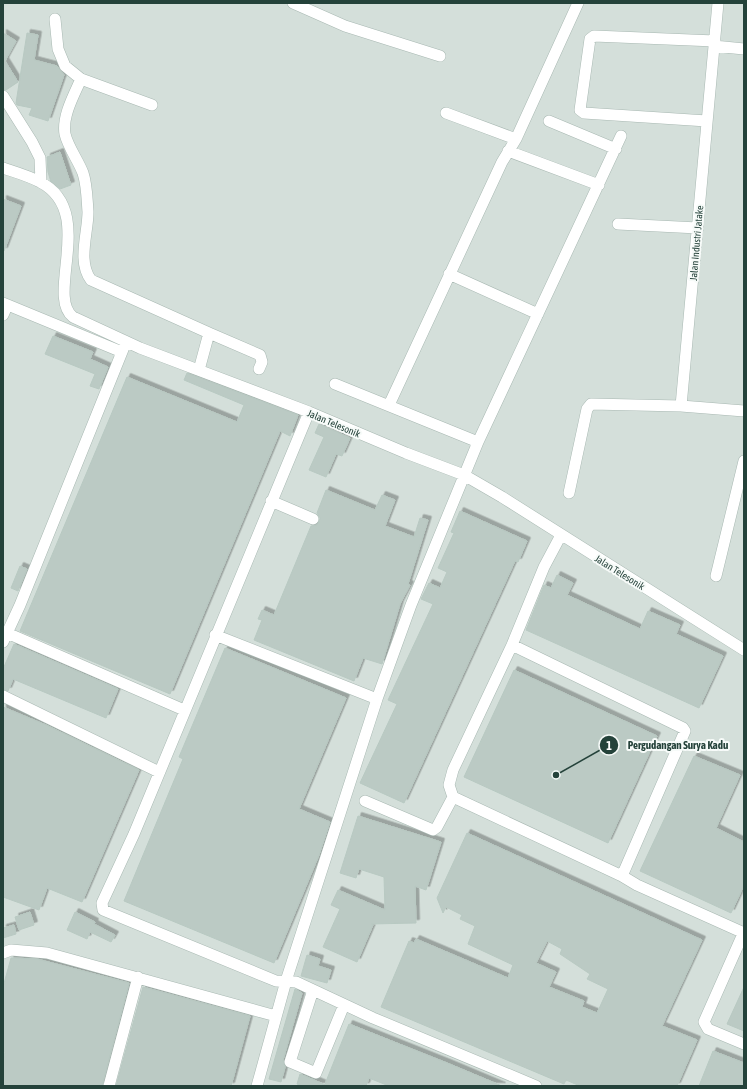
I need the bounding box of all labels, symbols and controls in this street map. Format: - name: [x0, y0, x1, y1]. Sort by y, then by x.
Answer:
- street label: Jalan Industri Jatake: [688, 205, 705, 281]
- street label: Jalan Telesonik: [306, 407, 363, 440]
- street label: Jalan Telesonik: [593, 553, 647, 592]
- callout: Pergudangan Surya Kadu: [599, 734, 736, 757]
- text: 1: [606, 739, 612, 753]
- text: Pergudangan Surya Kadu: [628, 739, 728, 751]

